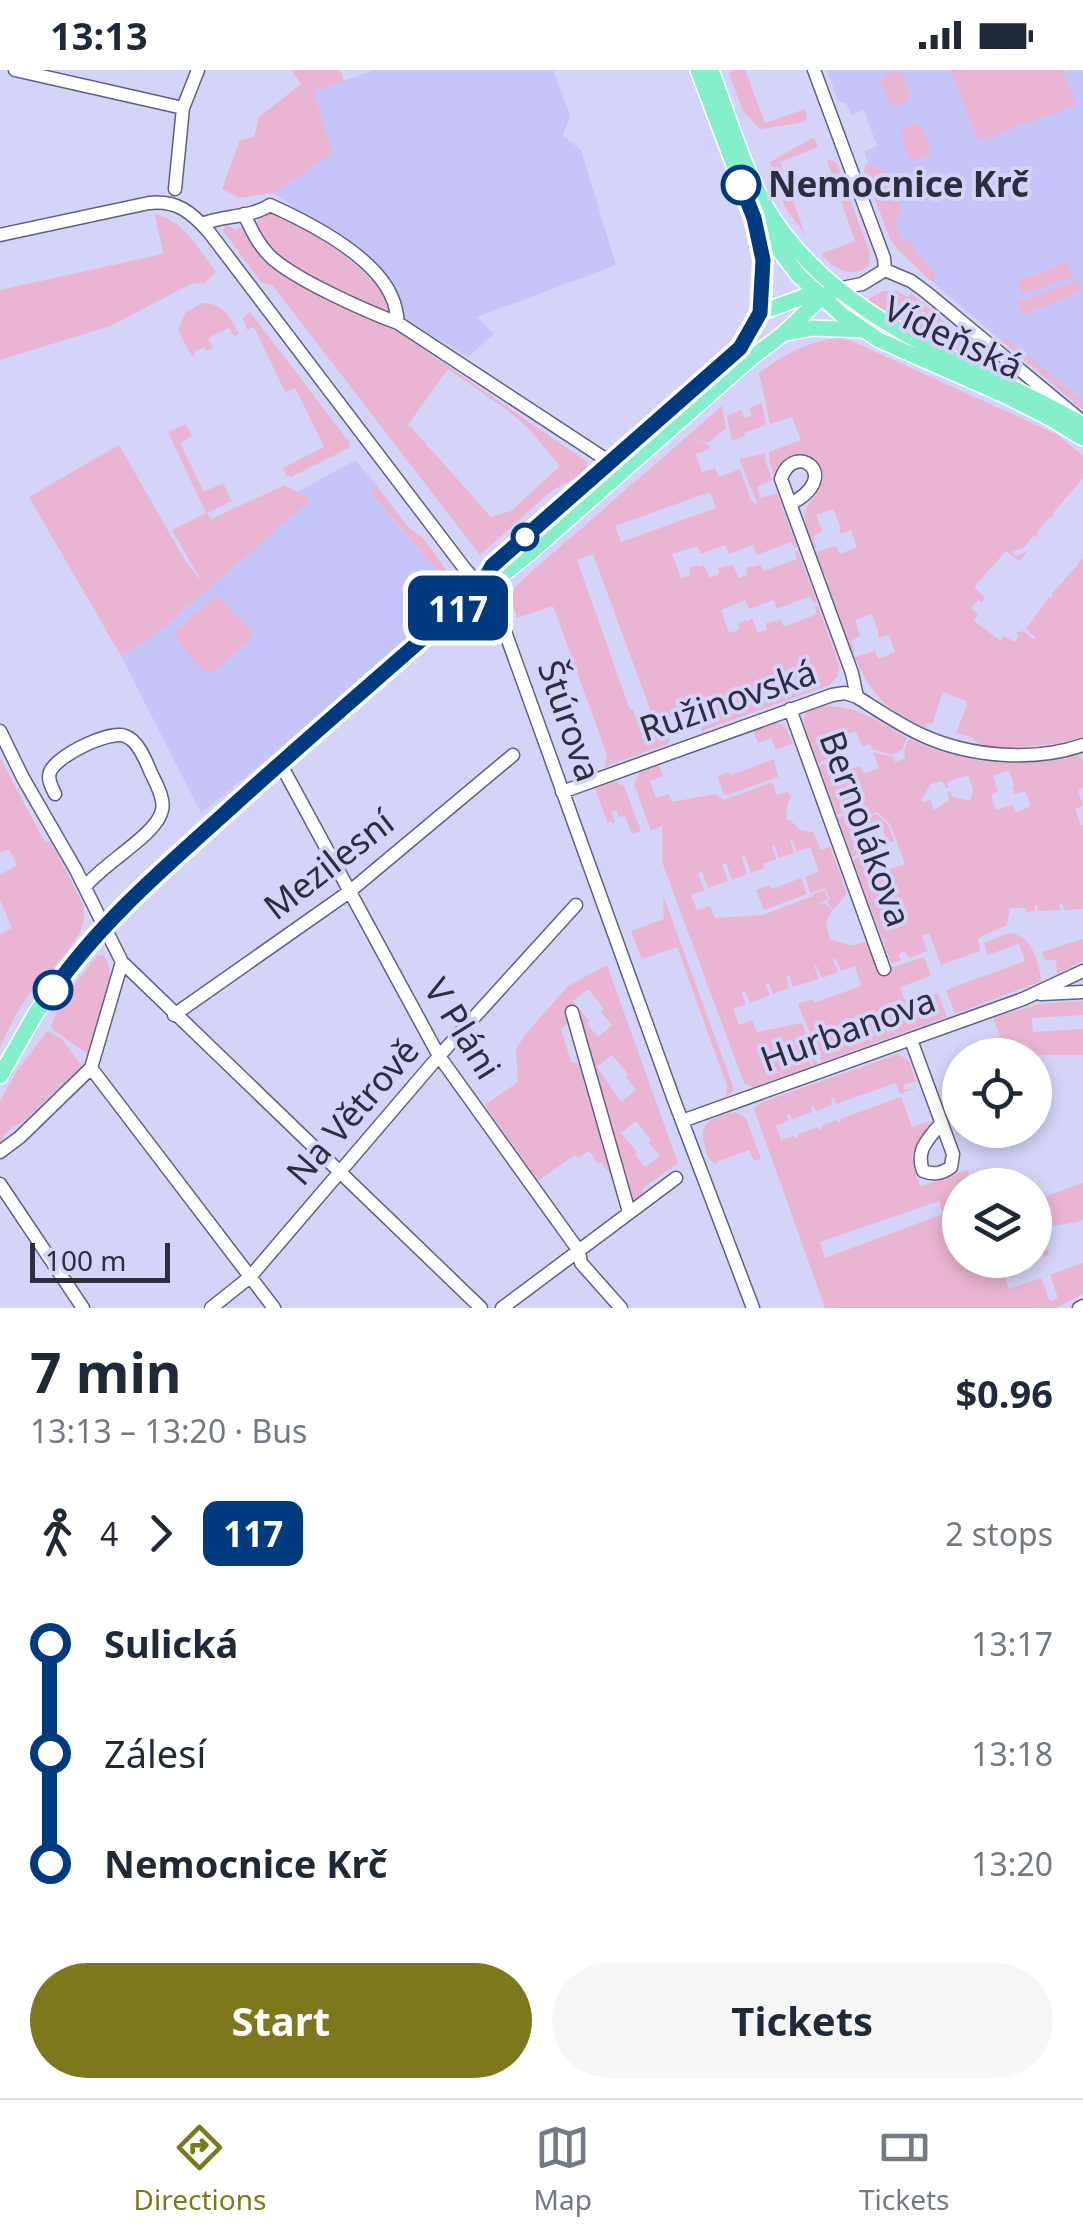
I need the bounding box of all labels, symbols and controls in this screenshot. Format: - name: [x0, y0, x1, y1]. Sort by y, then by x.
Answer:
- text: 13:13: [50, 9, 148, 61]
- place label: Nemocnice Krč: [768, 160, 1029, 207]
- marker: Nemocnice Krč: [722, 166, 760, 204]
- street label: Vídeňská: [877, 284, 1031, 389]
- unlabelled marker: [512, 524, 538, 550]
- line badge: 117: [400, 576, 516, 640]
- text: 117: [428, 585, 488, 632]
- street label: Ružinovská: [633, 647, 822, 752]
- street label: Štúrova: [528, 654, 613, 787]
- street label: Bernolákova: [809, 724, 924, 933]
- street label: Mezilesní: [253, 798, 404, 929]
- street label: V Pláni: [414, 969, 513, 1088]
- unlabelled marker: [34, 971, 72, 1009]
- street label: Hurbanova: [754, 975, 941, 1082]
- street label: Na Větrově: [275, 1028, 429, 1194]
- map controls: [942, 1038, 1052, 1278]
- button: locate: [942, 1038, 1052, 1148]
- button: layers: [942, 1168, 1052, 1278]
- scale bar: [30, 1238, 170, 1282]
- text: 100 m: [45, 1241, 127, 1279]
- text: 7 min: [30, 1334, 182, 1409]
- text: $0.96: [955, 1367, 1053, 1419]
- text: 13:13 – 13:20 · Bus: [30, 1409, 307, 1452]
- icon: walk: [30, 1506, 85, 1561]
- icon: forward: [133, 1506, 188, 1561]
- text: 117: [223, 1510, 283, 1557]
- text: 4: [100, 1512, 118, 1555]
- text: 2 stops: [945, 1512, 1053, 1555]
- text: Sulická: [104, 1617, 238, 1669]
- text: 13:17: [971, 1622, 1053, 1665]
- text: Zálesí: [104, 1727, 206, 1779]
- text: 13:18: [971, 1732, 1053, 1775]
- text: Nemocnice Krč: [104, 1837, 387, 1889]
- text: 13:20: [971, 1842, 1053, 1885]
- button: Start: [30, 1963, 532, 2078]
- button: Tickets: [552, 1963, 1053, 2078]
- tab: Directions: [134, 2120, 266, 2218]
- tab: Map: [534, 2120, 592, 2218]
- tab: Tickets: [859, 2120, 949, 2218]

